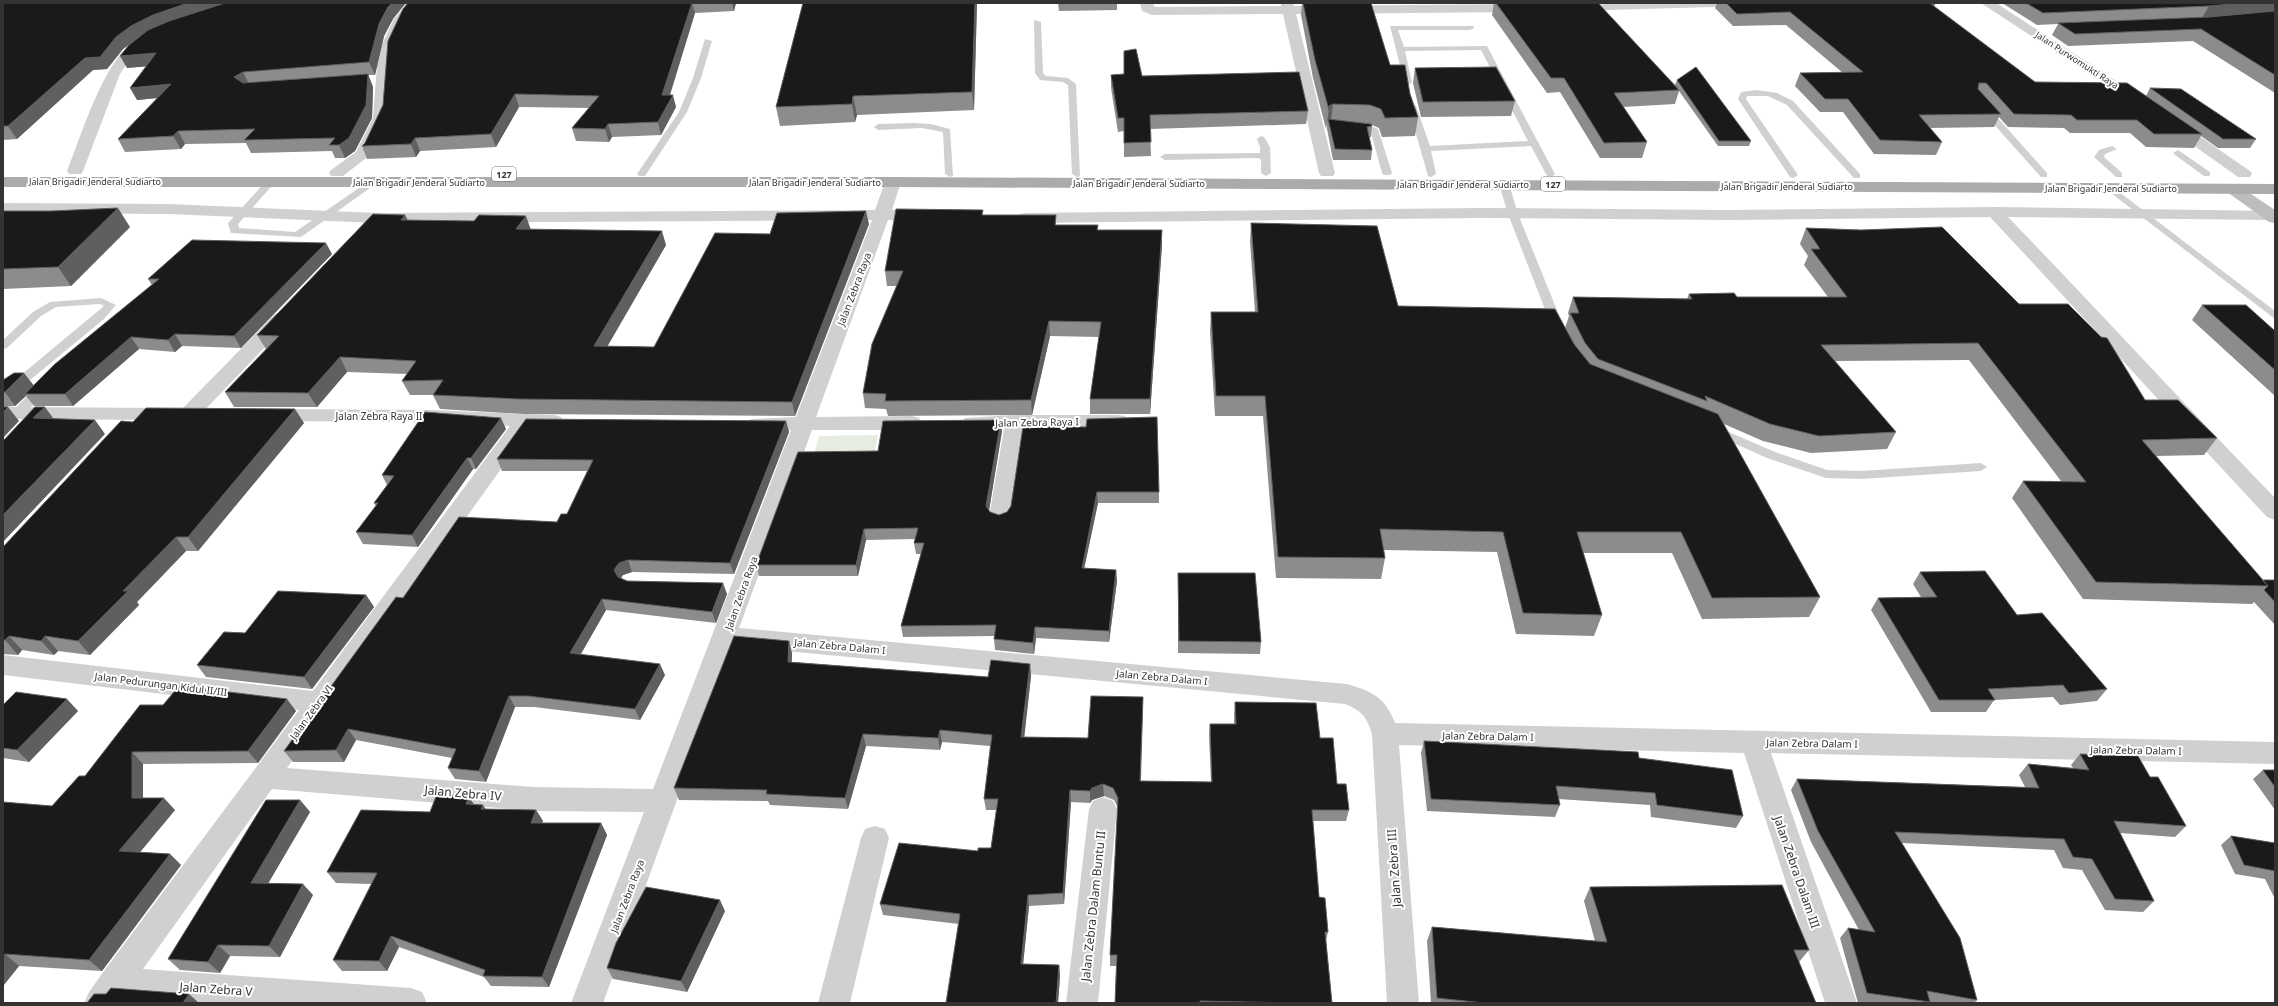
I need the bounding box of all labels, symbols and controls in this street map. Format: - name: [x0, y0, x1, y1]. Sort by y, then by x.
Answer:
- street label: Jalan Purwomukti Raya: [2032, 28, 2121, 92]
- road number: 127: [492, 167, 516, 181]
- street label: Jalan Brigadir Jenderal Sudiarto: [28, 175, 161, 188]
- street label: Jalan Brigadir Jenderal Sudiarto: [352, 176, 485, 189]
- street label: Jalan Brigadir Jenderal Sudiarto: [748, 176, 881, 189]
- street label: Jalan Brigadir Jenderal Sudiarto: [1072, 177, 1205, 190]
- road number: 127: [1541, 177, 1565, 191]
- street label: Jalan Brigadir Jenderal Sudiarto: [1396, 178, 1529, 191]
- street label: Jalan Brigadir Jenderal Sudiarto: [1720, 180, 1853, 193]
- street label: Jalan Brigadir Jenderal Sudiarto: [2044, 182, 2177, 195]
- street label: Jalan Zebra Raya: [833, 250, 874, 329]
- street label: Jalan Zebra Raya II: [335, 409, 422, 423]
- street label: Jalan Zebra Raya I: [994, 414, 1079, 430]
- street label: Jalan Zebra Raya: [721, 554, 761, 633]
- street label: Jalan Zebra Dalam I: [793, 635, 886, 657]
- street label: Jalan Zebra Dalam I: [1115, 666, 1208, 688]
- street label: Jalan Pedurungan Kidul II/III: [93, 669, 228, 699]
- street label: Jalan Zebra VI: [286, 682, 336, 743]
- street label: Jalan Zebra Dalam I: [1441, 728, 1534, 744]
- street label: Jalan Zebra Dalam I: [1765, 735, 1858, 751]
- street label: Jalan Zebra Dalam I: [2089, 742, 2182, 758]
- street label: Jalan Zebra IV: [423, 781, 503, 805]
- street label: Jalan Zebra Dalam III: [1769, 813, 1824, 930]
- street label: Jalan Zebra III: [1383, 828, 1405, 909]
- street label: Jalan Zebra Dalam Buntu II: [1077, 830, 1109, 983]
- street label: Jalan Zebra Raya: [606, 857, 647, 936]
- street label: Jalan Zebra V: [178, 978, 254, 1000]

